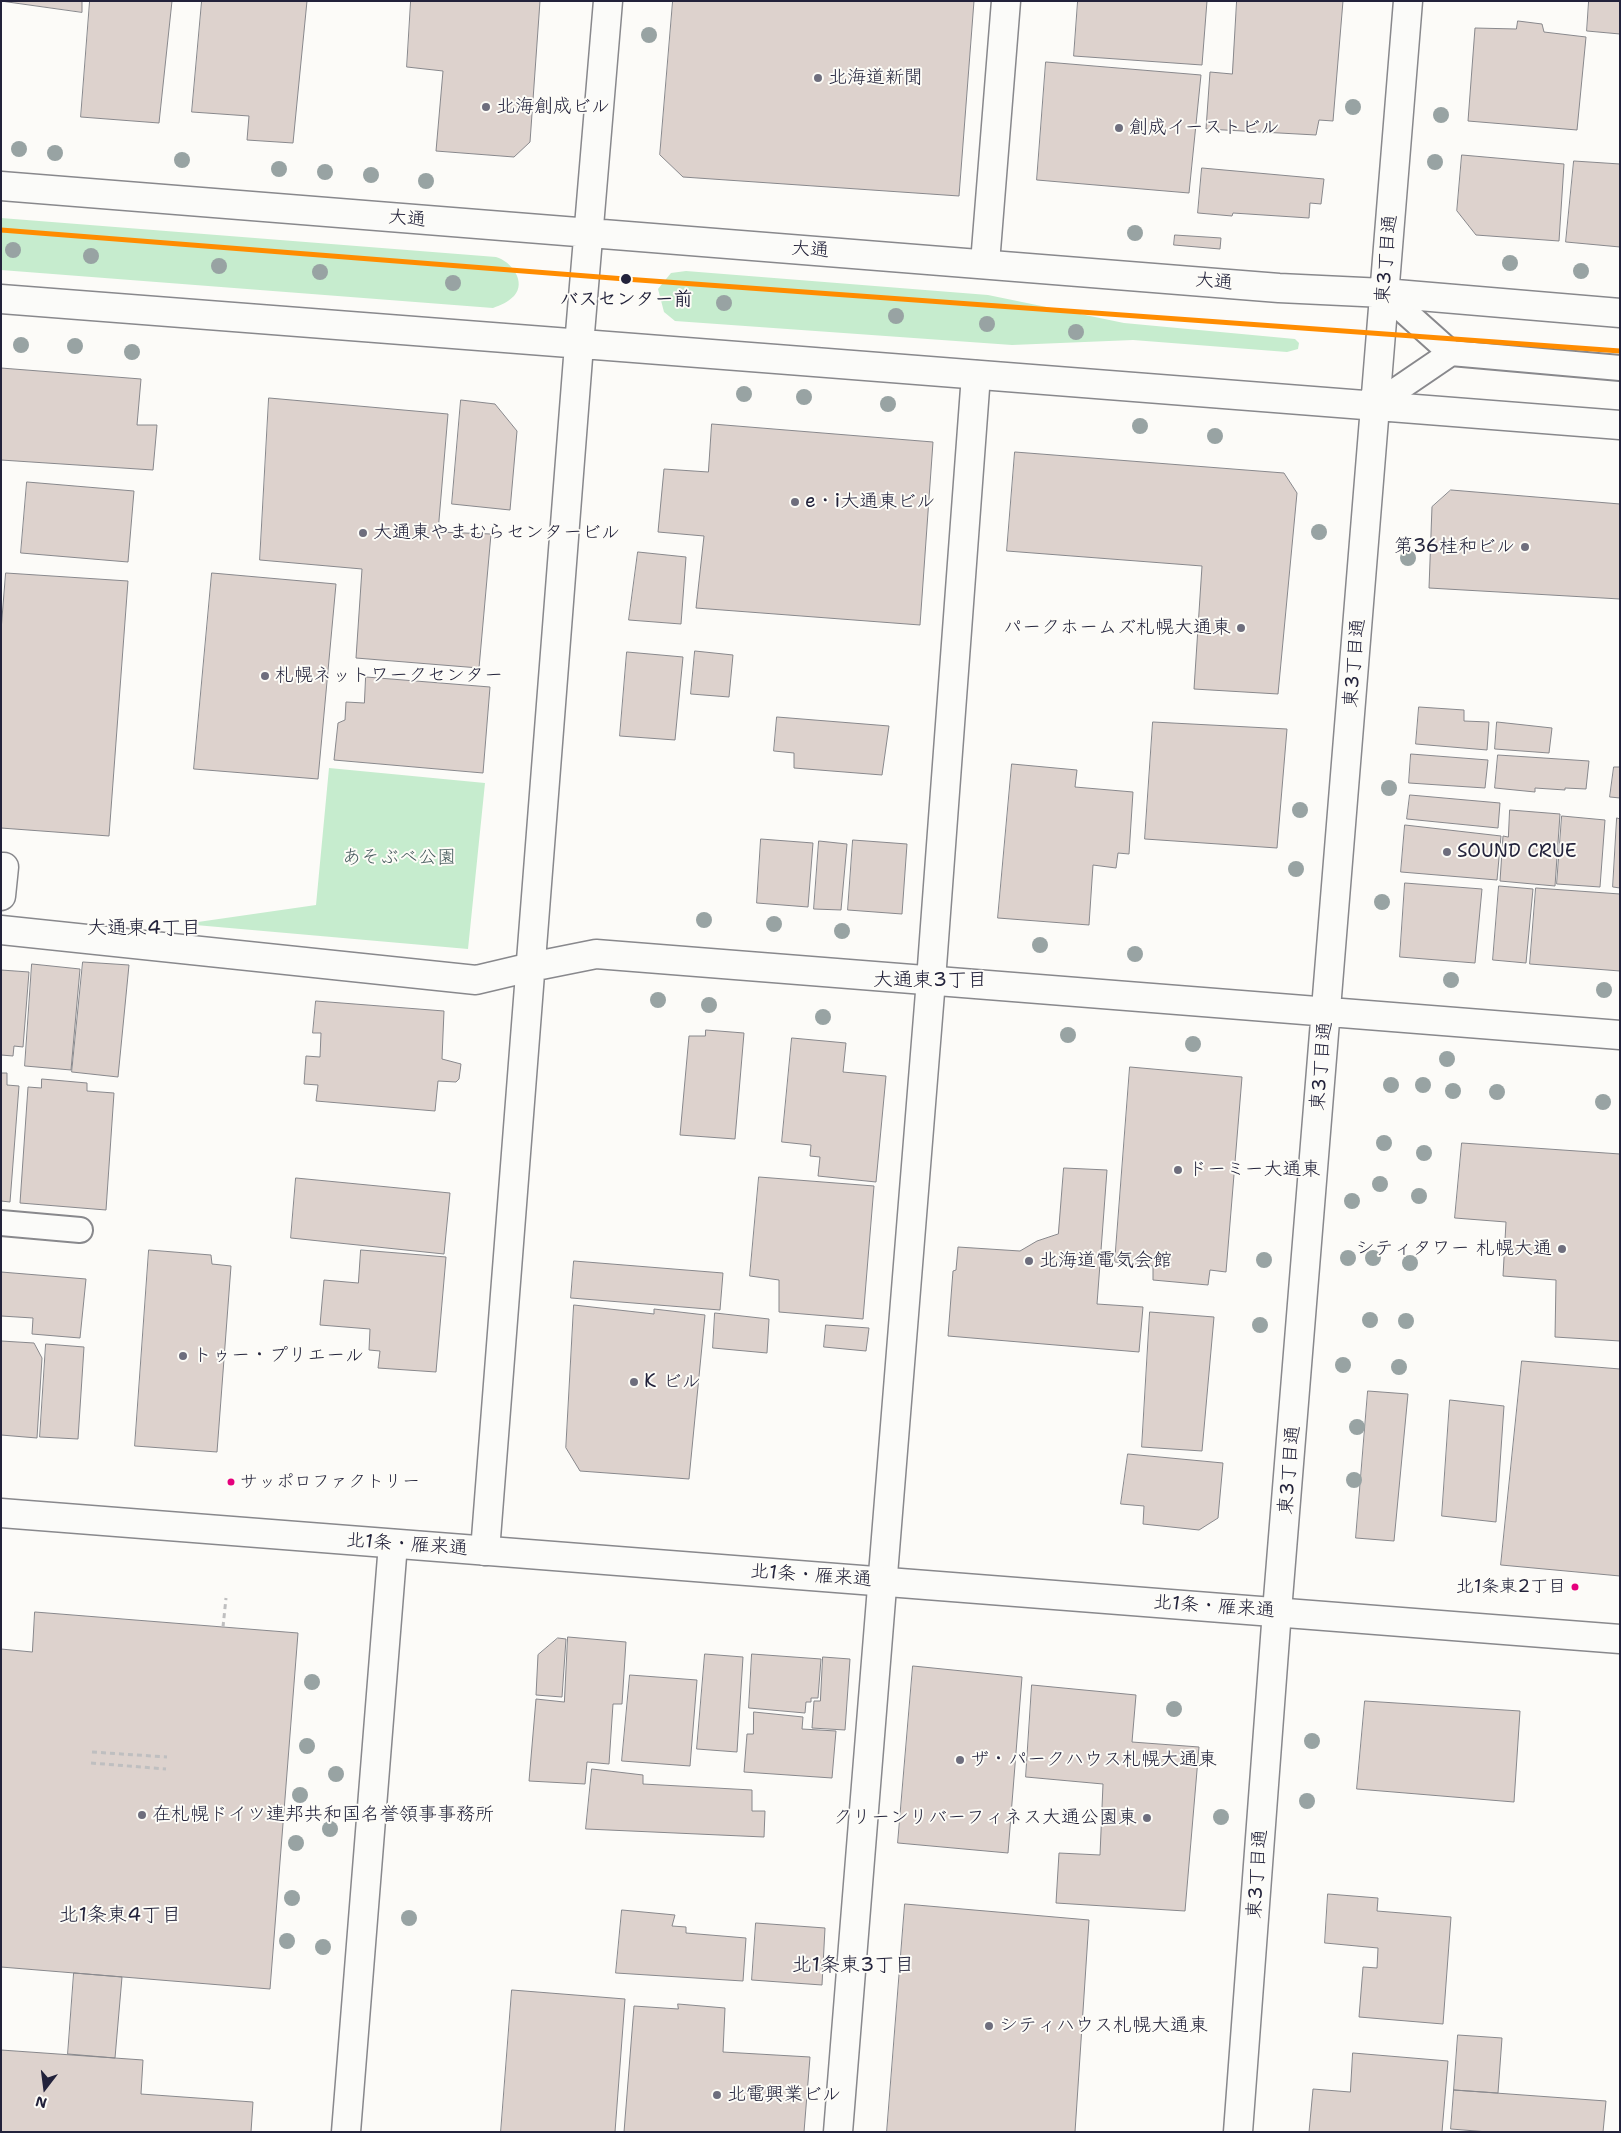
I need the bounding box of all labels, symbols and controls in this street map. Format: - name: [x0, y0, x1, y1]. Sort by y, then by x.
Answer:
- place label: 北海道新聞: [828, 67, 923, 89]
- marker: 北海道新聞: [812, 72, 824, 84]
- place label: 北海創成ビル: [496, 96, 610, 118]
- marker: 北海創成ビル: [480, 101, 492, 113]
- place label: 創成イーストビル: [1129, 117, 1279, 139]
- marker: 創成イーストビル: [1113, 122, 1125, 134]
- street label: 大通: [387, 206, 427, 232]
- street label: 東3丁目通: [1372, 214, 1402, 304]
- street label: 大通: [790, 237, 830, 263]
- street label: 大通: [1194, 269, 1234, 295]
- marker: バスセンター前: [619, 272, 633, 286]
- place label: バスセンター前: [560, 289, 692, 311]
- place label: e・i大通東ビル: [805, 491, 935, 513]
- marker: e・i大通東ビル: [789, 496, 801, 508]
- place label: 大通東やまむらセンタービル: [373, 522, 620, 544]
- marker: 大通東やまむらセンタービル: [357, 527, 369, 539]
- place label: 第36桂和ビル: [1394, 536, 1515, 558]
- marker: 第36桂和ビル: [1519, 541, 1531, 553]
- place label: パークホームズ札幌大通東: [1003, 617, 1231, 639]
- street label: 東3丁目通: [1340, 618, 1370, 708]
- marker: パークホームズ札幌大通東: [1235, 622, 1247, 634]
- place label: 札幌ネットワークセンター: [275, 665, 503, 687]
- marker: 札幌ネットワークセンター: [259, 670, 271, 682]
- place label: SOUND CRUE: [1457, 841, 1577, 863]
- marker: SOUND CRUE: [1441, 846, 1453, 858]
- park label: あそぶべ公園: [342, 847, 456, 869]
- district label: 大通東4丁目: [87, 917, 201, 941]
- district label: 大通東3丁目: [873, 969, 987, 993]
- street label: 東3丁目通: [1307, 1021, 1337, 1111]
- place label: ドーミー大通東: [1188, 1159, 1321, 1181]
- marker: ドーミー大通東: [1172, 1164, 1184, 1176]
- place label: シティタワー 札幌大通: [1356, 1238, 1552, 1260]
- marker: シティタワー 札幌大通: [1556, 1243, 1568, 1255]
- place label: 北海道電気会館: [1039, 1250, 1172, 1272]
- marker: 北海道電気会館: [1023, 1255, 1035, 1267]
- place label: トゥー・プリエール: [193, 1345, 364, 1367]
- marker: トゥー・プリエール: [177, 1350, 189, 1362]
- place label: K ビル: [644, 1371, 701, 1393]
- marker: K ビル: [628, 1376, 640, 1388]
- street label: 東3丁目通: [1275, 1425, 1305, 1515]
- place label: サッポロファクトリー: [240, 1471, 420, 1493]
- marker: サッポロファクトリー: [226, 1477, 236, 1487]
- street label: 北1条・雁来通: [345, 1529, 469, 1561]
- street label: 北1条・雁来通: [749, 1560, 873, 1592]
- place label: 北1条東2丁目: [1456, 1576, 1566, 1598]
- marker: 北1条東2丁目: [1570, 1582, 1580, 1592]
- street label: 北1条・雁来通: [1152, 1591, 1276, 1623]
- place label: ザ・パークハウス札幌大通東: [970, 1749, 1217, 1771]
- marker: ザ・パークハウス札幌大通東: [954, 1754, 966, 1766]
- place label: 在札幌ドイツ連邦共和国名誉領事事務所: [152, 1804, 494, 1826]
- place label: クリーンリバーフィネス大通公園東: [833, 1807, 1137, 1829]
- marker: 在札幌ドイツ連邦共和国名誉領事事務所: [136, 1809, 148, 1821]
- marker: クリーンリバーフィネス大通公園東: [1141, 1812, 1153, 1824]
- street label: 東3丁目通: [1244, 1829, 1272, 1919]
- district label: 北1条東4丁目: [59, 1904, 181, 1928]
- district label: 北1条東3丁目: [792, 1954, 914, 1978]
- place label: シティハウス札幌大通東: [999, 2015, 1208, 2037]
- marker: シティハウス札幌大通東: [983, 2020, 995, 2032]
- north arrow: [20, 2063, 70, 2113]
- place label: 北電興業ビル: [727, 2084, 841, 2106]
- marker: 北電興業ビル: [711, 2089, 723, 2101]
- text: N: [33, 2092, 49, 2113]

